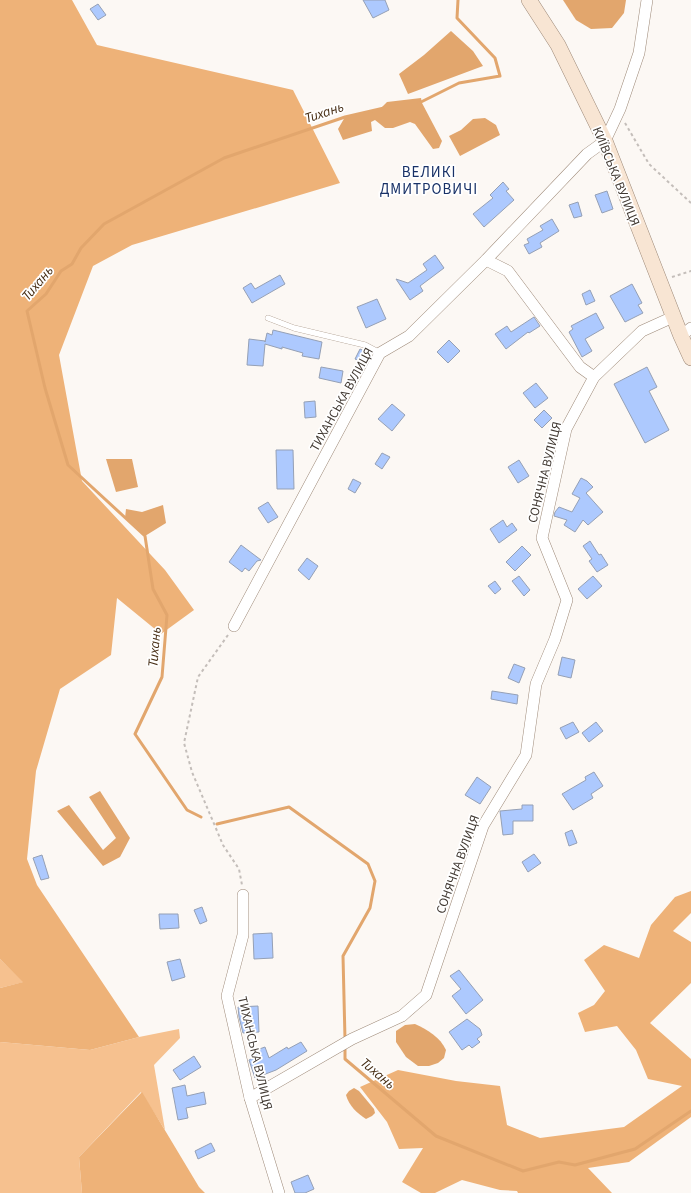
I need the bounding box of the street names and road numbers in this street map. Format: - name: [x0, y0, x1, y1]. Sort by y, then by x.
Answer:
- street label: КИЇВСЬКА ВУЛИЦЯ: [588, 124, 644, 229]
- street label: ТИХАНСЬКА ВУЛИЦЯ: [306, 344, 378, 455]
- street label: СОНЯЧНА ВУЛИЦЯ: [524, 420, 566, 525]
- street label: СОНЯЧНА ВУЛИЦЯ: [432, 812, 484, 916]
- street label: ТИХАНСЬКА ВУЛИЦЯ: [233, 995, 277, 1112]

